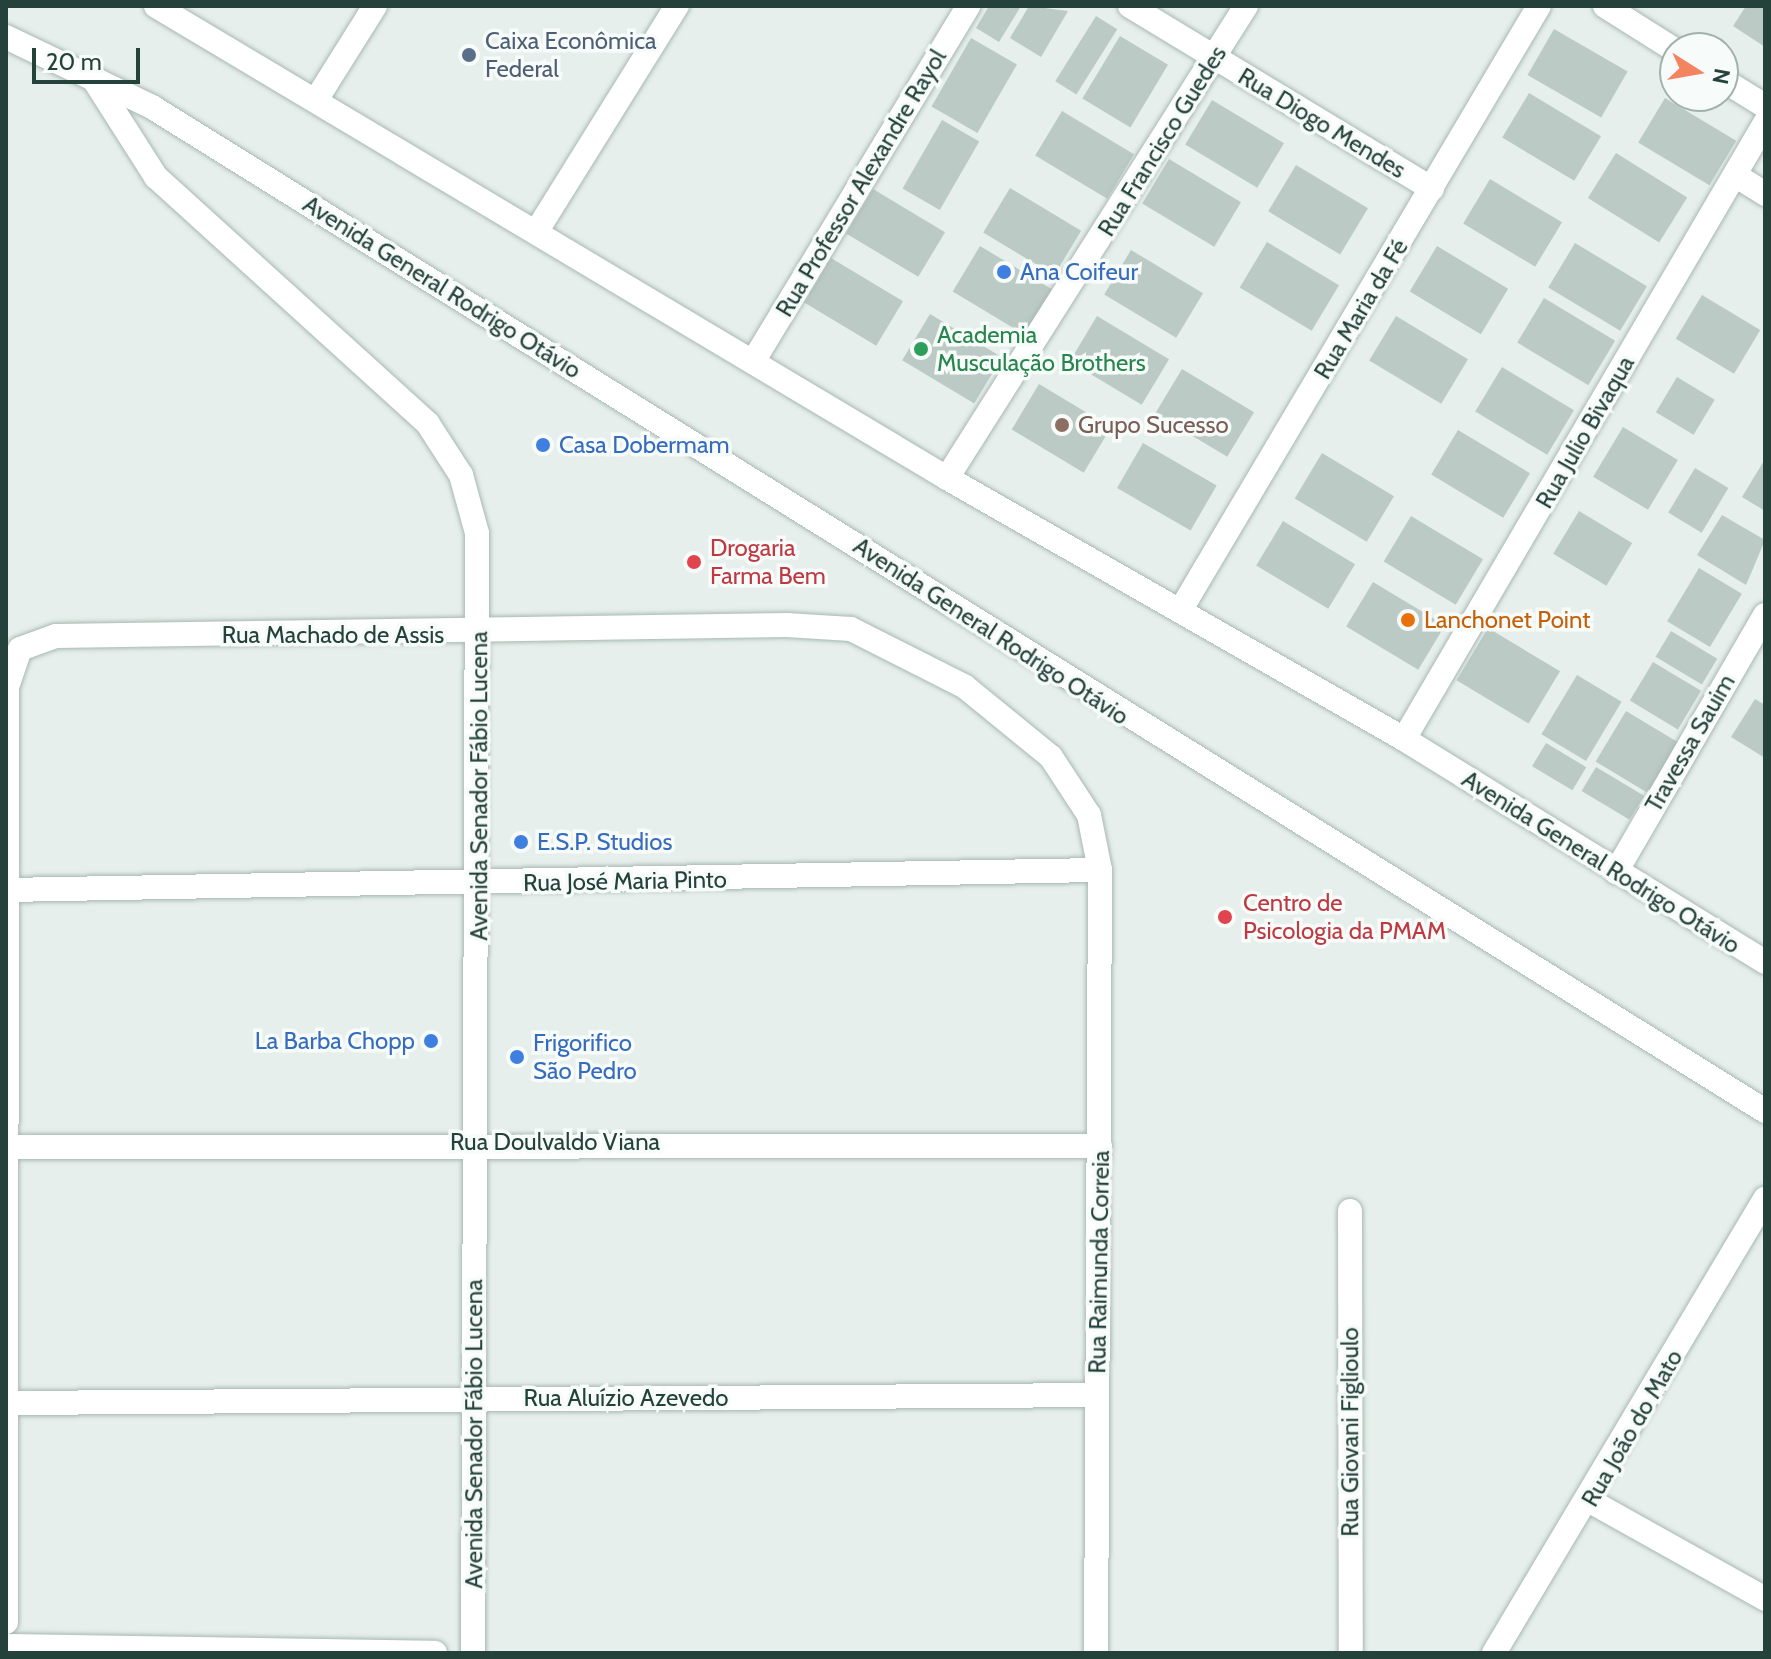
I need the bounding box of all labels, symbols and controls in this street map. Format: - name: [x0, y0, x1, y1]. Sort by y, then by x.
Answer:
- place label: Caixa Econômica Federal: [485, 27, 657, 83]
- scale bar: [36, 32, 144, 82]
- north arrow: [1659, 32, 1739, 112]
- street label: Rua Francisco Guedes: [1092, 40, 1232, 242]
- street label: Rua Professor Alexandre Rayol: [770, 44, 952, 322]
- marker: Caixa Econômica Federal: [460, 46, 478, 64]
- text: 20 m: [46, 47, 102, 76]
- street label: Rua Diogo Mendes: [1233, 62, 1411, 184]
- text: N: [1706, 66, 1736, 87]
- street label: Avenida General Rodrigo Otávio: [298, 189, 586, 385]
- street label: Rua Maria da Fé: [1308, 234, 1414, 384]
- place label: Ana Coifeur: [1020, 258, 1138, 286]
- marker: Ana Coifeur: [995, 263, 1013, 281]
- place label: Academia Musculação Brothers: [937, 321, 1146, 377]
- marker: Academia Musculação Brothers: [912, 340, 930, 358]
- street label: Rua Julio Bivaqua: [1530, 351, 1640, 513]
- place label: Grupo Sucesso: [1078, 411, 1229, 439]
- marker: Grupo Sucesso: [1053, 416, 1071, 434]
- place label: Casa Dobermam: [559, 431, 729, 459]
- marker: Casa Dobermam: [534, 436, 552, 454]
- street label: Avenida General Rodrigo Otávio: [848, 531, 1134, 731]
- place label: Drogaria Farma Bem: [710, 534, 826, 590]
- marker: Drogaria Farma Bem: [685, 553, 703, 571]
- place label: Lanchonet Point: [1424, 606, 1590, 634]
- marker: Lanchonet Point: [1399, 611, 1417, 629]
- street label: Rua Machado de Assis: [222, 621, 444, 649]
- street label: Avenida Senador Fábio Lucena: [465, 631, 493, 941]
- street label: Travessa Sauim: [1639, 669, 1741, 817]
- street label: Avenida General Rodrigo Otávio: [1457, 764, 1745, 960]
- place label: E.S.P. Studios: [537, 828, 672, 856]
- marker: E.S.P. Studios: [512, 833, 530, 851]
- street label: Rua José Maria Pinto: [523, 865, 727, 897]
- place label: Centro de Psicologia da PMAM: [1243, 889, 1446, 945]
- marker: Centro de Psicologia da PMAM: [1214, 906, 1236, 928]
- place label: La Barba Chopp: [255, 1027, 415, 1055]
- place label: Frigorifico São Pedro: [533, 1029, 637, 1085]
- marker: La Barba Chopp: [422, 1032, 440, 1050]
- marker: Frigorifico São Pedro: [508, 1048, 526, 1066]
- street label: Rua Doulvaldo Viana: [450, 1128, 660, 1156]
- street label: Rua Raimunda Correia: [1083, 1150, 1115, 1374]
- street label: Avenida Senador Fábio Lucena: [460, 1279, 488, 1589]
- street label: Rua Giovani Figlioulo: [1336, 1327, 1364, 1537]
- street label: Rua João do Mato: [1575, 1344, 1689, 1512]
- street label: Rua Aluízio Azevedo: [523, 1384, 729, 1412]

